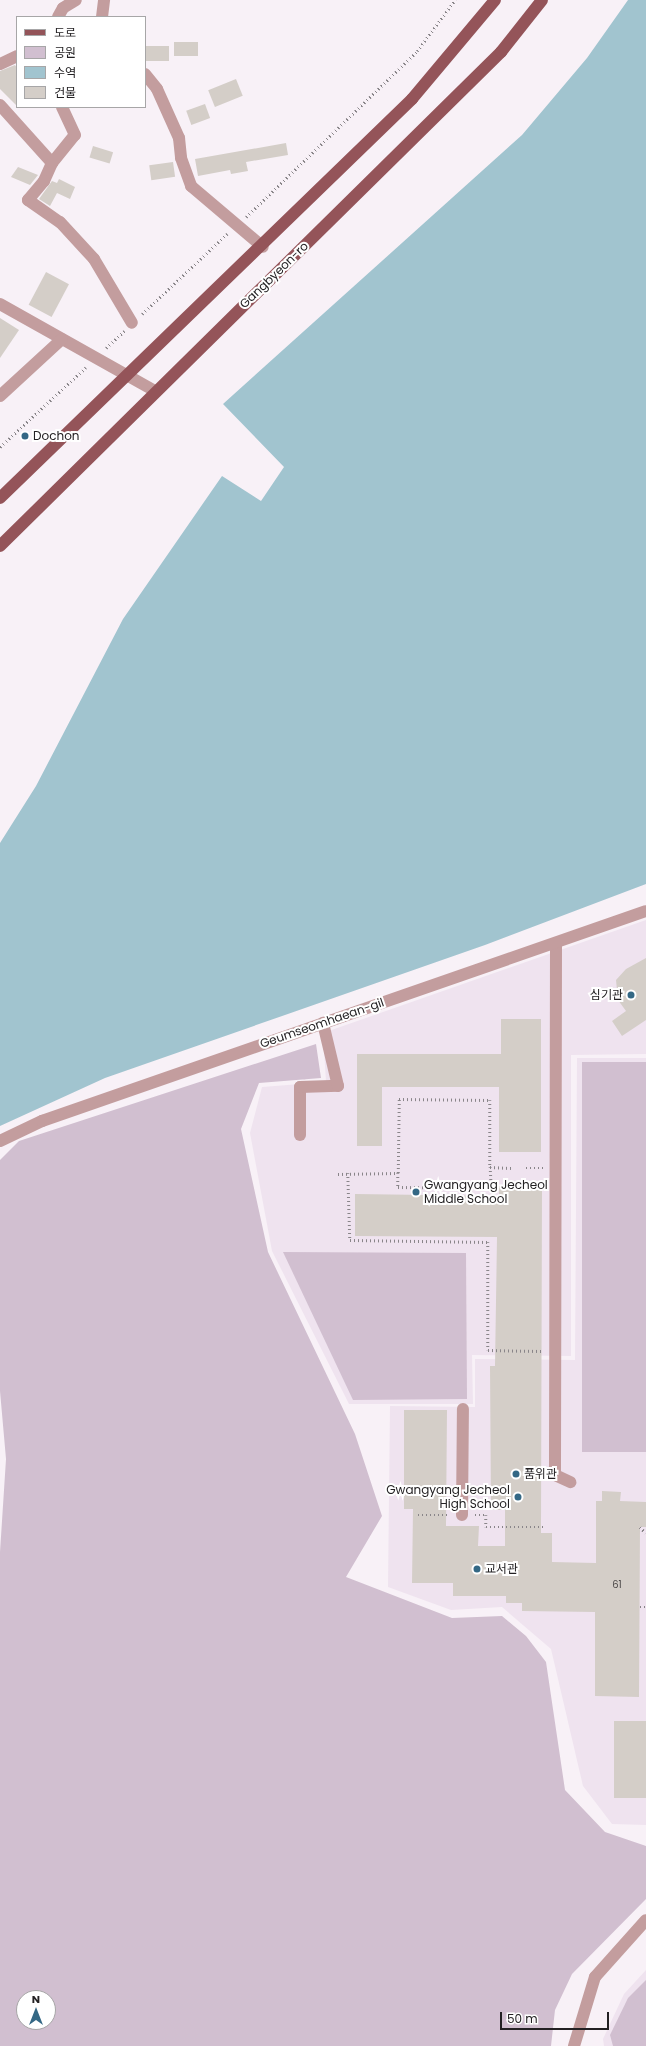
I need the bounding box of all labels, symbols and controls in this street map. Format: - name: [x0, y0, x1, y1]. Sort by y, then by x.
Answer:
- legend: [16, 16, 146, 108]
- text: 도로: [54, 24, 76, 41]
- text: 공원: [54, 44, 76, 61]
- text: 수역: [54, 64, 76, 81]
- text: 건물: [54, 84, 76, 101]
- street label: Gangbyeon-ro: [237, 239, 311, 311]
- place label: Dochon: [33, 429, 79, 443]
- marker: Dochon: [20, 431, 30, 441]
- place label: 심기관: [590, 988, 623, 1002]
- marker: 심기관: [626, 990, 636, 1000]
- street label: Geumseomhaean-gil: [258, 995, 386, 1051]
- place label: Gwangyang Jecheol Middle School: [424, 1178, 548, 1206]
- marker: Gwangyang Jecheol Middle School: [411, 1187, 421, 1197]
- place label: 품위관: [524, 1467, 557, 1481]
- marker: 품위관: [511, 1469, 521, 1479]
- place label: Gwangyang Jecheol High School: [386, 1483, 510, 1511]
- marker: Gwangyang Jecheol High School: [513, 1492, 523, 1502]
- place label: 교서관: [485, 1562, 518, 1576]
- marker: 교서관: [472, 1564, 482, 1574]
- house number: 61: [612, 1579, 622, 1591]
- north arrow: [16, 1990, 56, 2030]
- text: N: [32, 1991, 40, 2007]
- scale bar: [502, 2004, 611, 2030]
- text: 50 m: [507, 2010, 538, 2027]

